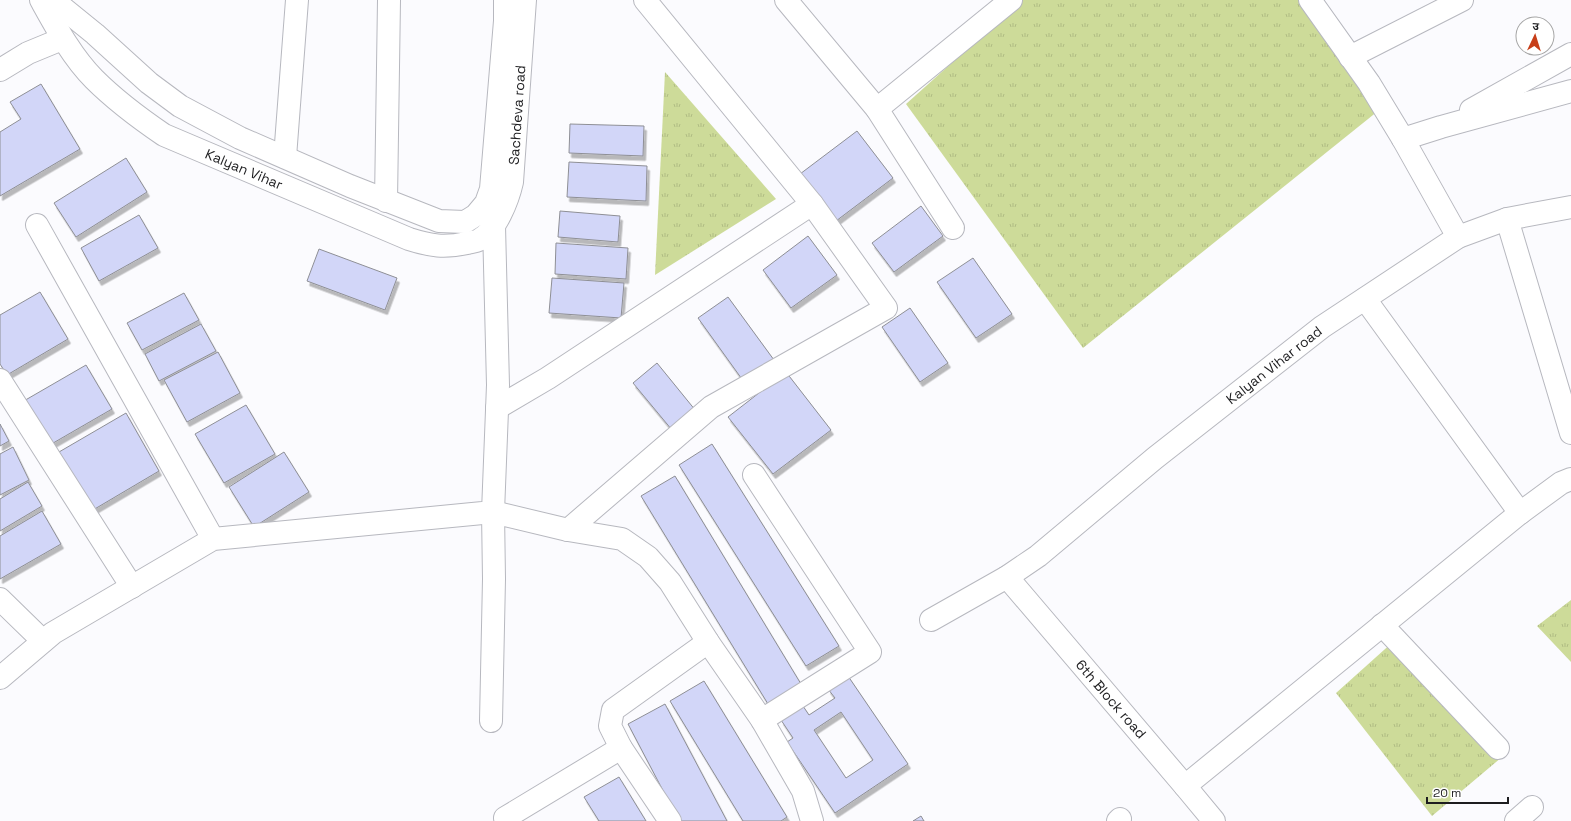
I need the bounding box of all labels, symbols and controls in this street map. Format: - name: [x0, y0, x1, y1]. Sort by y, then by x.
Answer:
- north arrow: [1515, 16, 1555, 56]
- text: उ: [1532, 19, 1540, 33]
- street label: Sachdeva road: [505, 65, 529, 165]
- street label: Kalyan Vihar: [202, 145, 286, 193]
- street label: Kalyan Vihar road: [1222, 322, 1326, 408]
- street label: 6th Block road: [1072, 656, 1150, 742]
- scale bar: [1427, 779, 1508, 805]
- text: 20 m: [1433, 785, 1461, 801]

